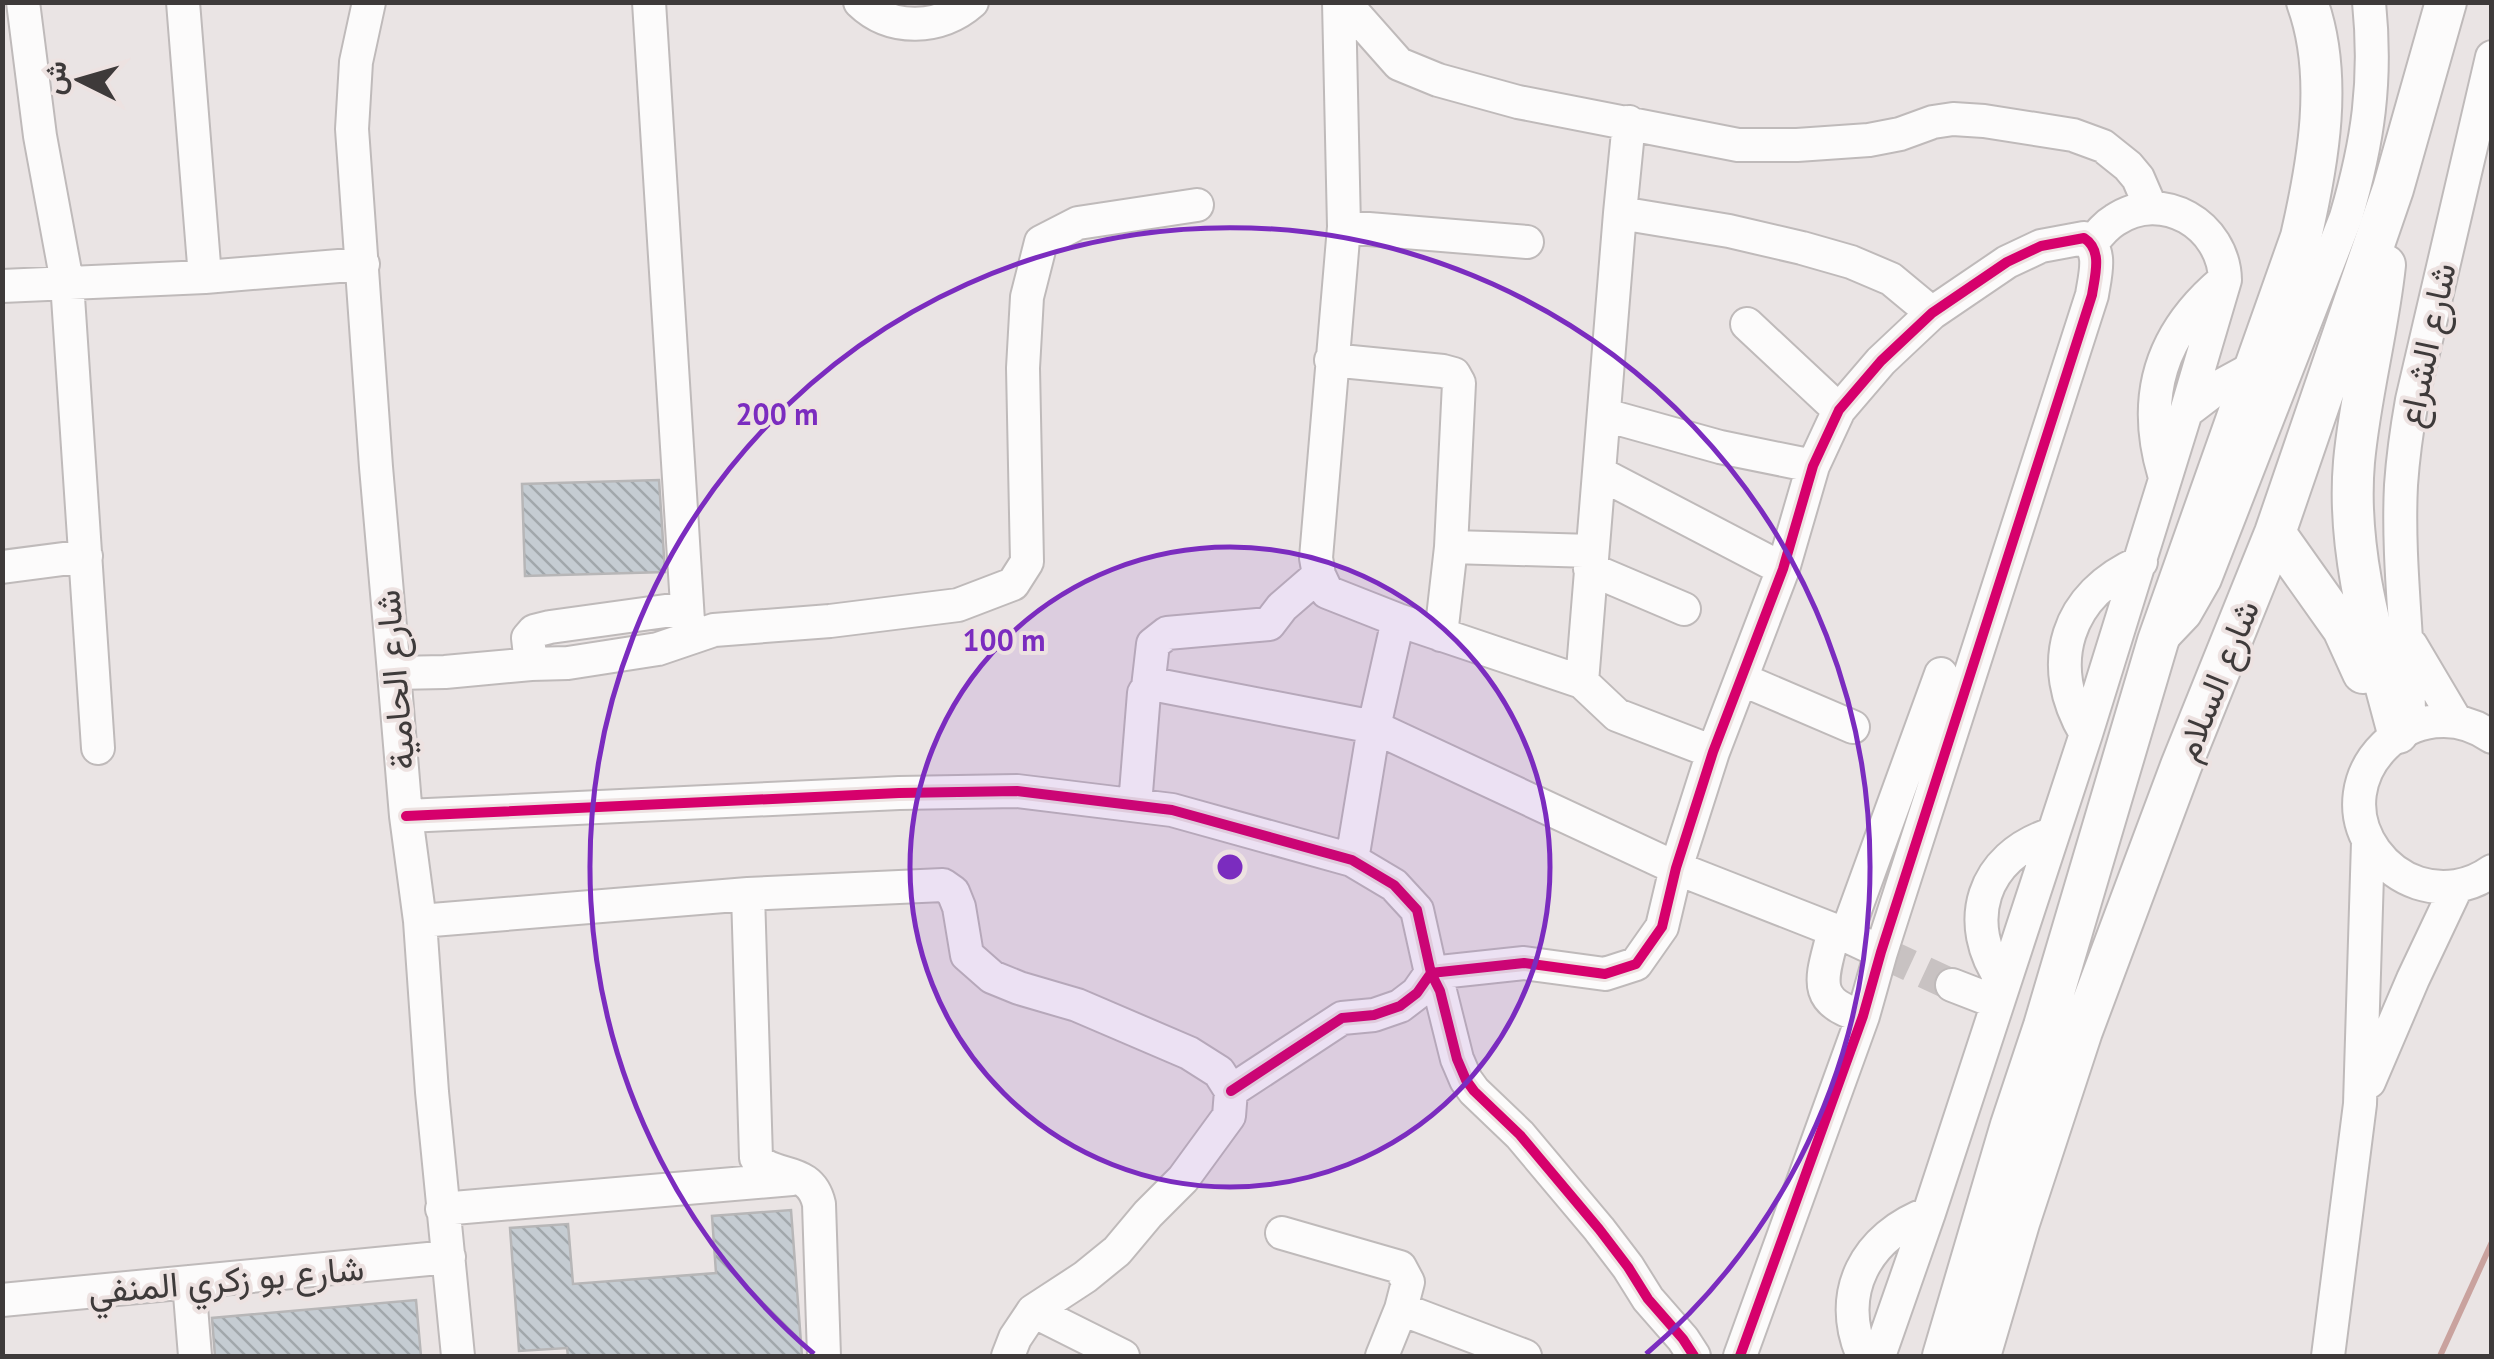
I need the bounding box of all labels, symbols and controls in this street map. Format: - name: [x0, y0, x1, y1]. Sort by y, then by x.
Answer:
- north arrow: [30, 30, 130, 130]
- text: ش: [35, 59, 74, 96]
- street label: شارع الشراع: [2386, 259, 2468, 432]
- text: 200 m: [736, 394, 818, 433]
- street label: شارع الحامية: [363, 588, 427, 772]
- street label: شارع السلام: [2163, 593, 2271, 768]
- text: 100 m: [963, 620, 1045, 659]
- centre of rings: [1212, 849, 1248, 885]
- street label: شارع بو زكري المنفي: [86, 1244, 367, 1321]

